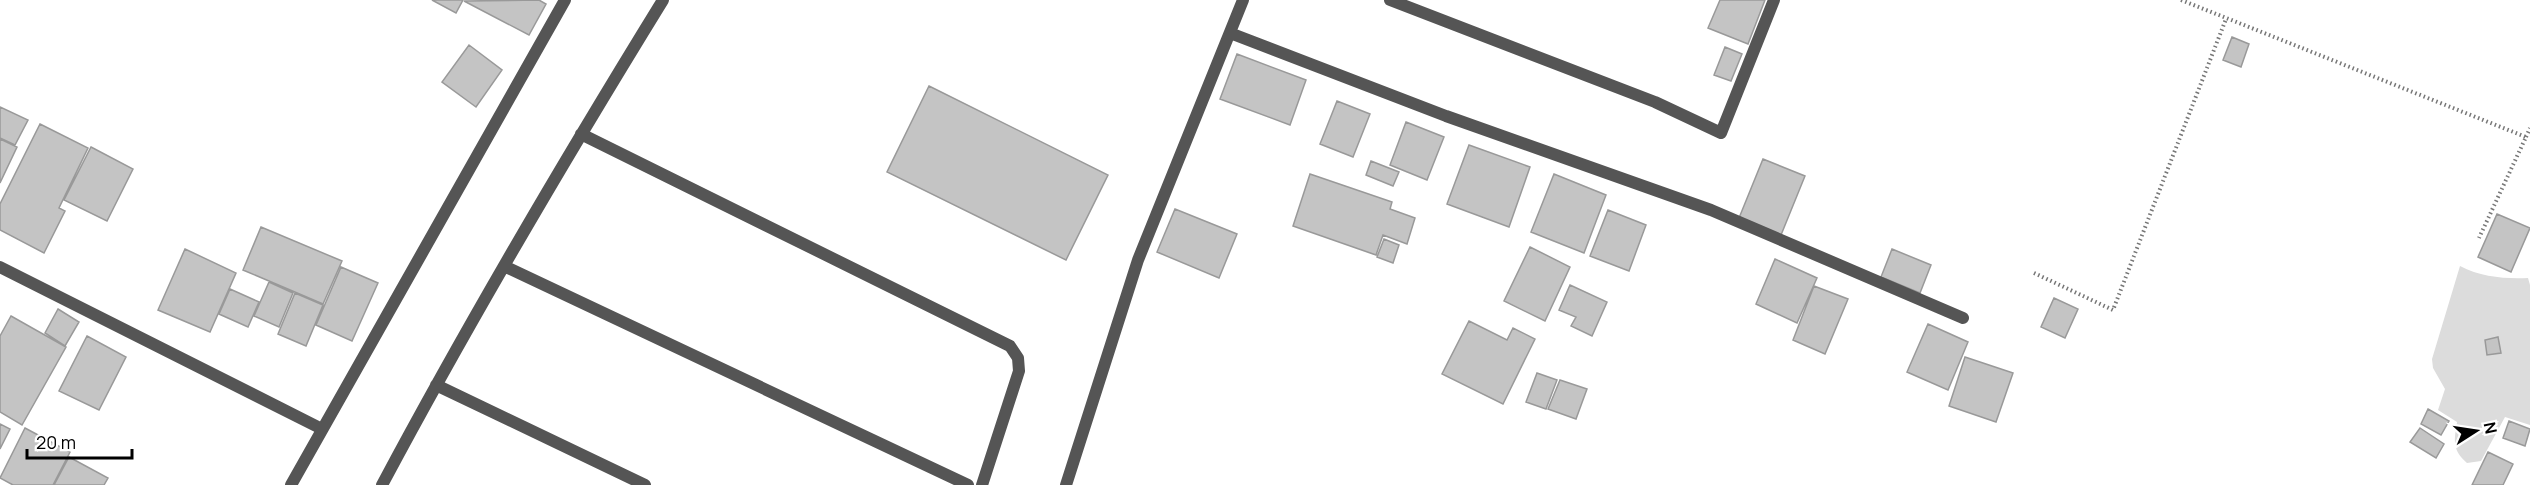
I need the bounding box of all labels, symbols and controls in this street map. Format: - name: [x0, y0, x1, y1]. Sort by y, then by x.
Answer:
- north arrow: [2446, 401, 2506, 461]
- text: N: [2479, 420, 2503, 436]
- scale bar: [27, 422, 132, 460]
- text: 20 m: [36, 430, 76, 454]

